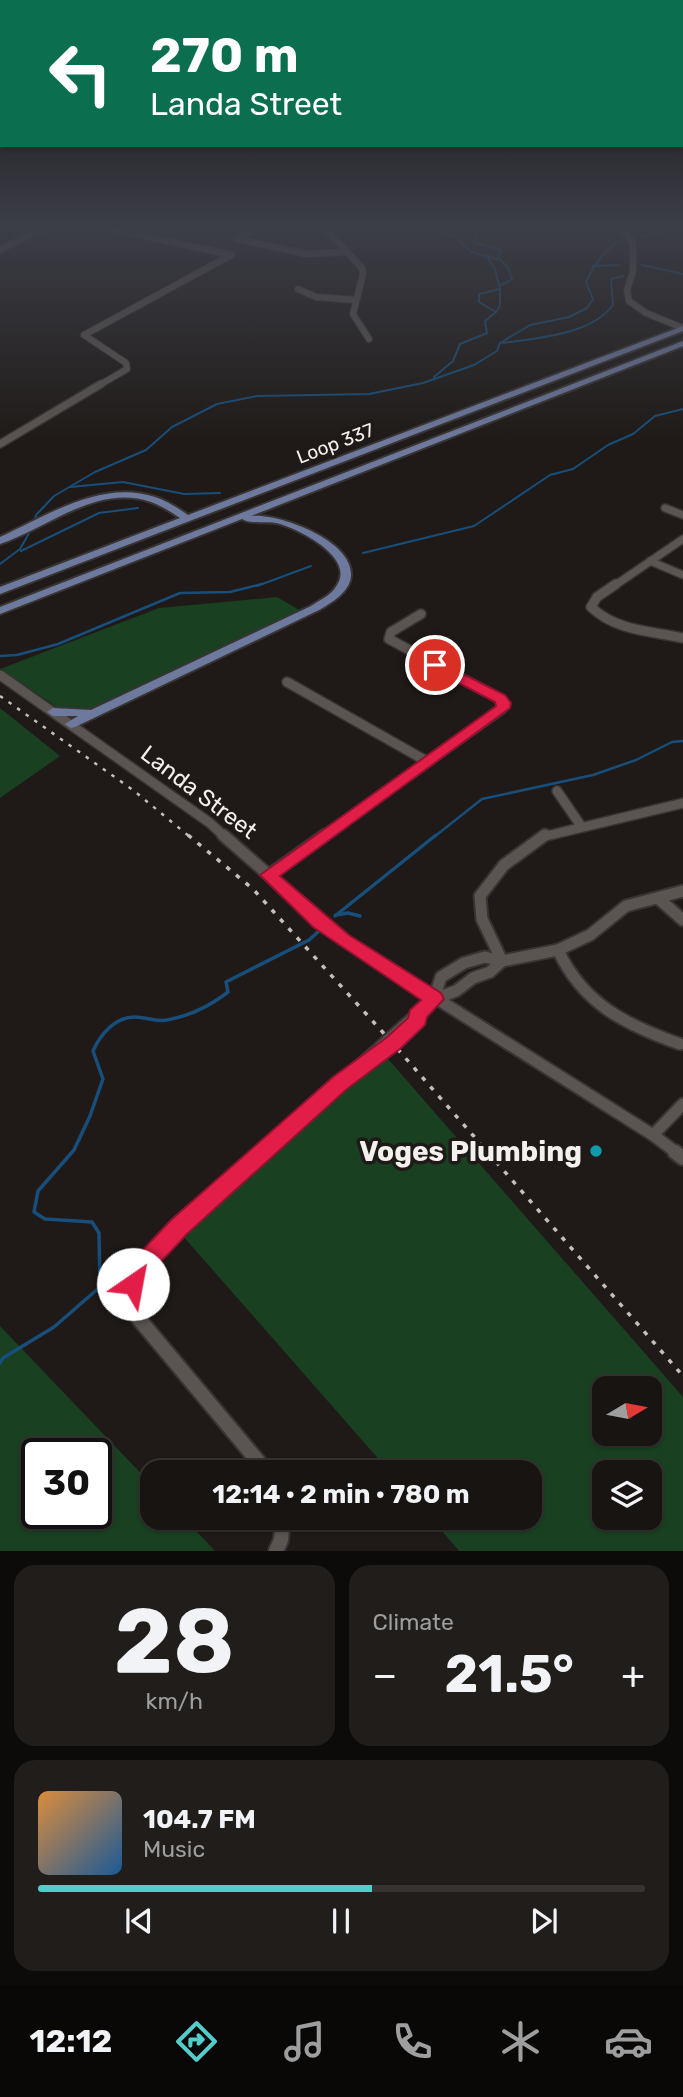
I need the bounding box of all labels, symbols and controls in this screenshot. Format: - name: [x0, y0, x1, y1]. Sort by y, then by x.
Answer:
- text: 270 m: [150, 26, 299, 84]
- icon: left: [35, 28, 126, 119]
- text: Landa Street: [150, 85, 342, 123]
- street label: Loop 337: [293, 418, 377, 469]
- pin: [405, 635, 465, 695]
- icon: arrive: [416, 646, 454, 684]
- street label: Landa Street: [135, 739, 263, 845]
- place label: Voges Plumbing: [359, 1135, 582, 1168]
- marker: Voges Plumbing: [588, 1143, 604, 1159]
- position arrow: [96, 1247, 170, 1321]
- north arrow: [592, 1376, 662, 1446]
- map controls: [592, 1376, 662, 1530]
- speed limit sign: 30: [21, 1438, 112, 1529]
- button: layers: [592, 1460, 662, 1530]
- text: 12:14 · 2 min · 780 m: [212, 1479, 470, 1510]
- text: 28: [114, 1587, 235, 1695]
- text: Climate: [373, 1608, 454, 1636]
- text: 21.5°: [445, 1643, 574, 1705]
- text: −: [373, 1652, 397, 1698]
- text: +: [621, 1652, 645, 1698]
- text: km/h: [146, 1687, 203, 1715]
- text: 104.7 FM: [143, 1804, 256, 1835]
- text: Music: [143, 1835, 205, 1863]
- icon: previous: [120, 1902, 158, 1940]
- icon: pause: [322, 1902, 360, 1940]
- icon: next: [525, 1902, 563, 1940]
- icon: directions: [172, 2017, 221, 2066]
- icon: music: [280, 2017, 329, 2066]
- icon: phone: [388, 2017, 437, 2066]
- icon: climate: [496, 2017, 545, 2066]
- icon: car: [604, 2017, 653, 2066]
- text: 12:12: [30, 2022, 112, 2060]

